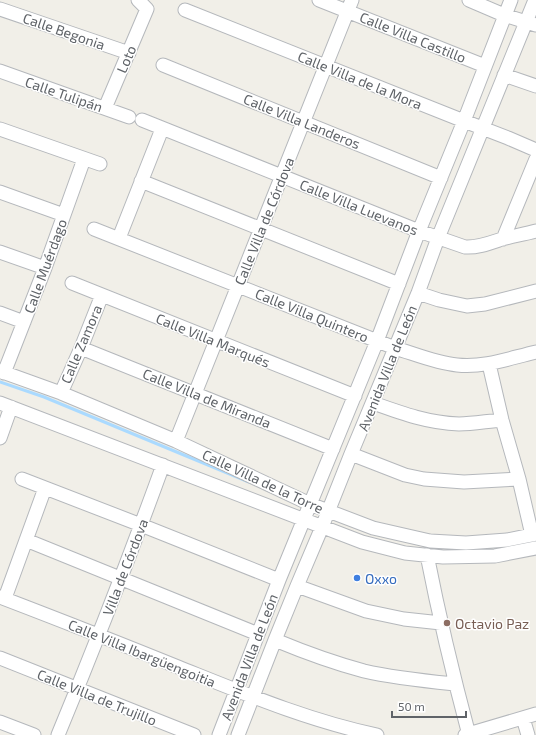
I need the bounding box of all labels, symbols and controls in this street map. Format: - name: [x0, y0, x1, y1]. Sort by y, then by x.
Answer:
- street label: Calle Villa Castillo: [357, 8, 469, 66]
- street label: Calle Begonia: [21, 9, 107, 53]
- street label: Loto: [113, 43, 139, 75]
- street label: Calle Villa de la Mora: [295, 47, 425, 113]
- street label: Calle Tulipán: [23, 73, 105, 115]
- street label: Calle Villa Landeros: [241, 90, 363, 152]
- street label: Calle Villa de Córdova: [231, 155, 297, 287]
- street label: Calle Villa Luevanos: [297, 175, 421, 239]
- street label: Calle Muérdago: [20, 216, 70, 316]
- street label: Calle Villa Quintero: [253, 285, 371, 345]
- street label: Calle Zamora: [57, 302, 105, 386]
- street label: Avenida Villa de León: [354, 303, 420, 433]
- street label: Calle Villa Marqués: [154, 309, 272, 371]
- street label: Calle Villa de Miranda: [140, 364, 274, 432]
- street label: Calle Villa de la Torre: [200, 445, 326, 517]
- street label: Villa de Córdova: [99, 516, 151, 618]
- place label: Oxxo: [365, 570, 397, 587]
- marker: Oxxo: [352, 573, 362, 583]
- street label: Avenida Villa de León: [217, 591, 281, 723]
- place label: Octavio Paz: [455, 615, 529, 632]
- street label: Calle Villa Ibargüengoitia: [66, 616, 218, 690]
- marker: Octavio Paz: [442, 618, 452, 628]
- street label: Calle Villa de Trujillo: [35, 665, 159, 729]
- scale bar: [392, 693, 466, 719]
- text: 50 m: [398, 699, 425, 713]

